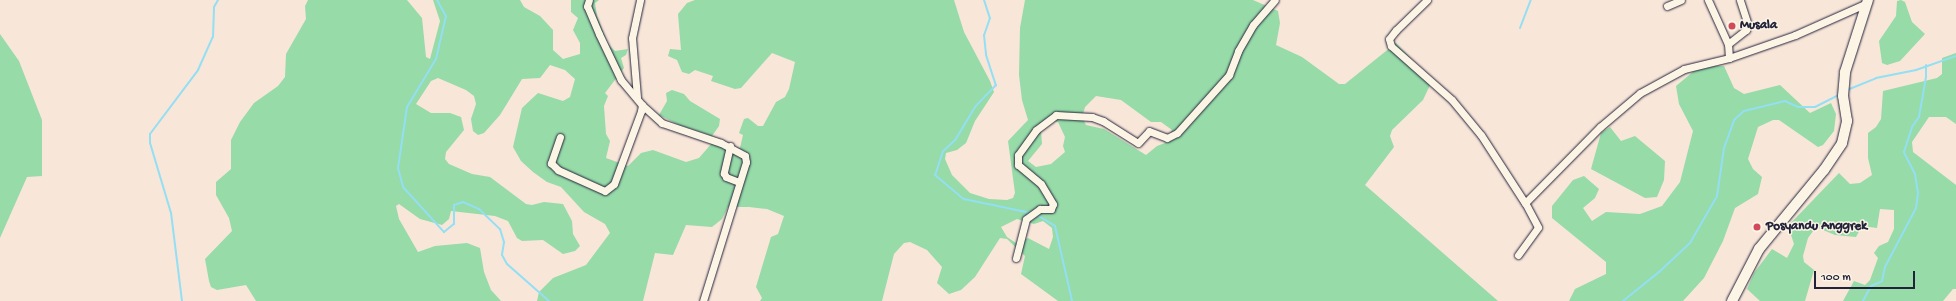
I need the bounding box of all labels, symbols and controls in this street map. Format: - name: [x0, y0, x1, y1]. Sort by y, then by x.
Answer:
- place label: Musala: [1740, 18, 1777, 34]
- marker: Musala: [1727, 21, 1737, 31]
- place label: Posyandu Anggrek: [1766, 219, 1867, 235]
- marker: Posyandu Anggrek: [1751, 221, 1763, 233]
- scale bar: [1816, 263, 1917, 289]
- text: 100 m: [1821, 271, 1851, 285]

